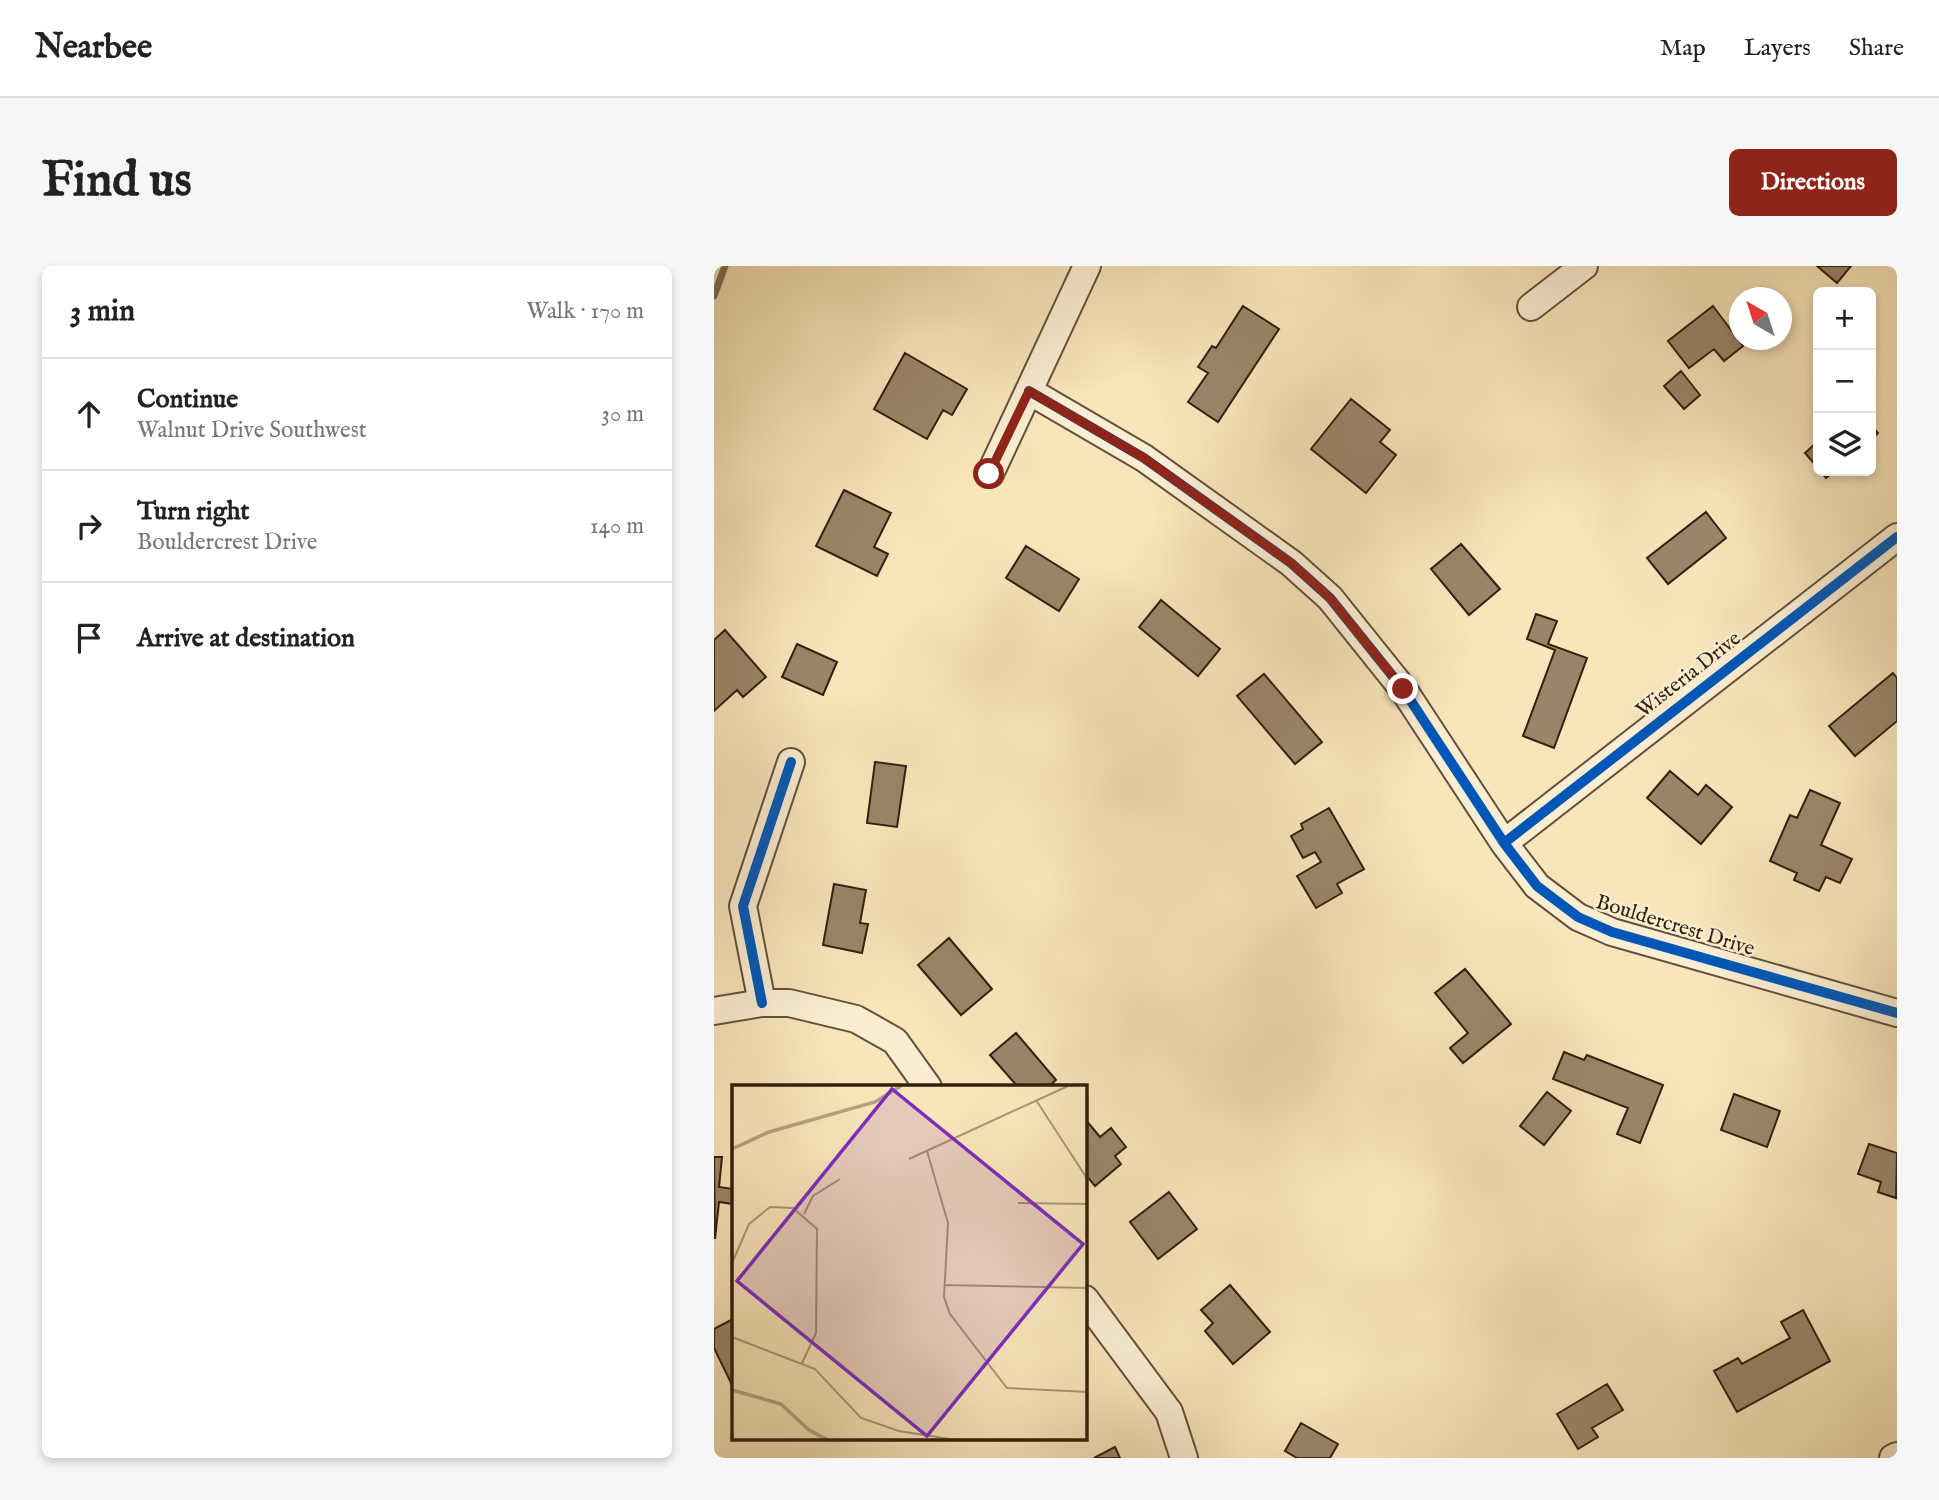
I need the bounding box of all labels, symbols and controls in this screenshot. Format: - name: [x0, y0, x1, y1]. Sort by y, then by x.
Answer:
- text: Nearbee: [35, 27, 152, 69]
- text: Map: [1660, 33, 1706, 64]
- text: Layers: [1744, 33, 1811, 64]
- text: Share: [1849, 33, 1904, 64]
- button: Directions: [1729, 149, 1897, 216]
- text: Find us: [42, 151, 192, 213]
- north arrow: [1729, 287, 1792, 350]
- map controls: [1813, 287, 1876, 476]
- button: +: [1813, 287, 1876, 350]
- text: 3 min: [70, 293, 135, 331]
- text: Walk · 170 m: [526, 297, 644, 326]
- button: −: [1813, 350, 1876, 413]
- text: Continue: [137, 383, 238, 416]
- icon: ahead: [70, 395, 108, 433]
- text: 30 m: [601, 400, 644, 429]
- button: layers: [1813, 413, 1876, 476]
- text: Walnut Drive Southwest: [137, 416, 367, 445]
- route start: [973, 458, 1004, 489]
- text: Turn right: [137, 495, 250, 528]
- icon: right: [70, 507, 108, 545]
- text: 140 m: [590, 512, 644, 541]
- text: Bouldercrest Drive: [137, 528, 317, 557]
- icon: arrive: [70, 619, 108, 657]
- text: Arrive at destination: [137, 622, 355, 655]
- street label: Wisteria Drive: [1631, 625, 1747, 724]
- route end: [1387, 673, 1418, 704]
- street label: Bouldercrest Drive: [1592, 889, 1758, 963]
- inset map: [732, 1085, 1087, 1440]

